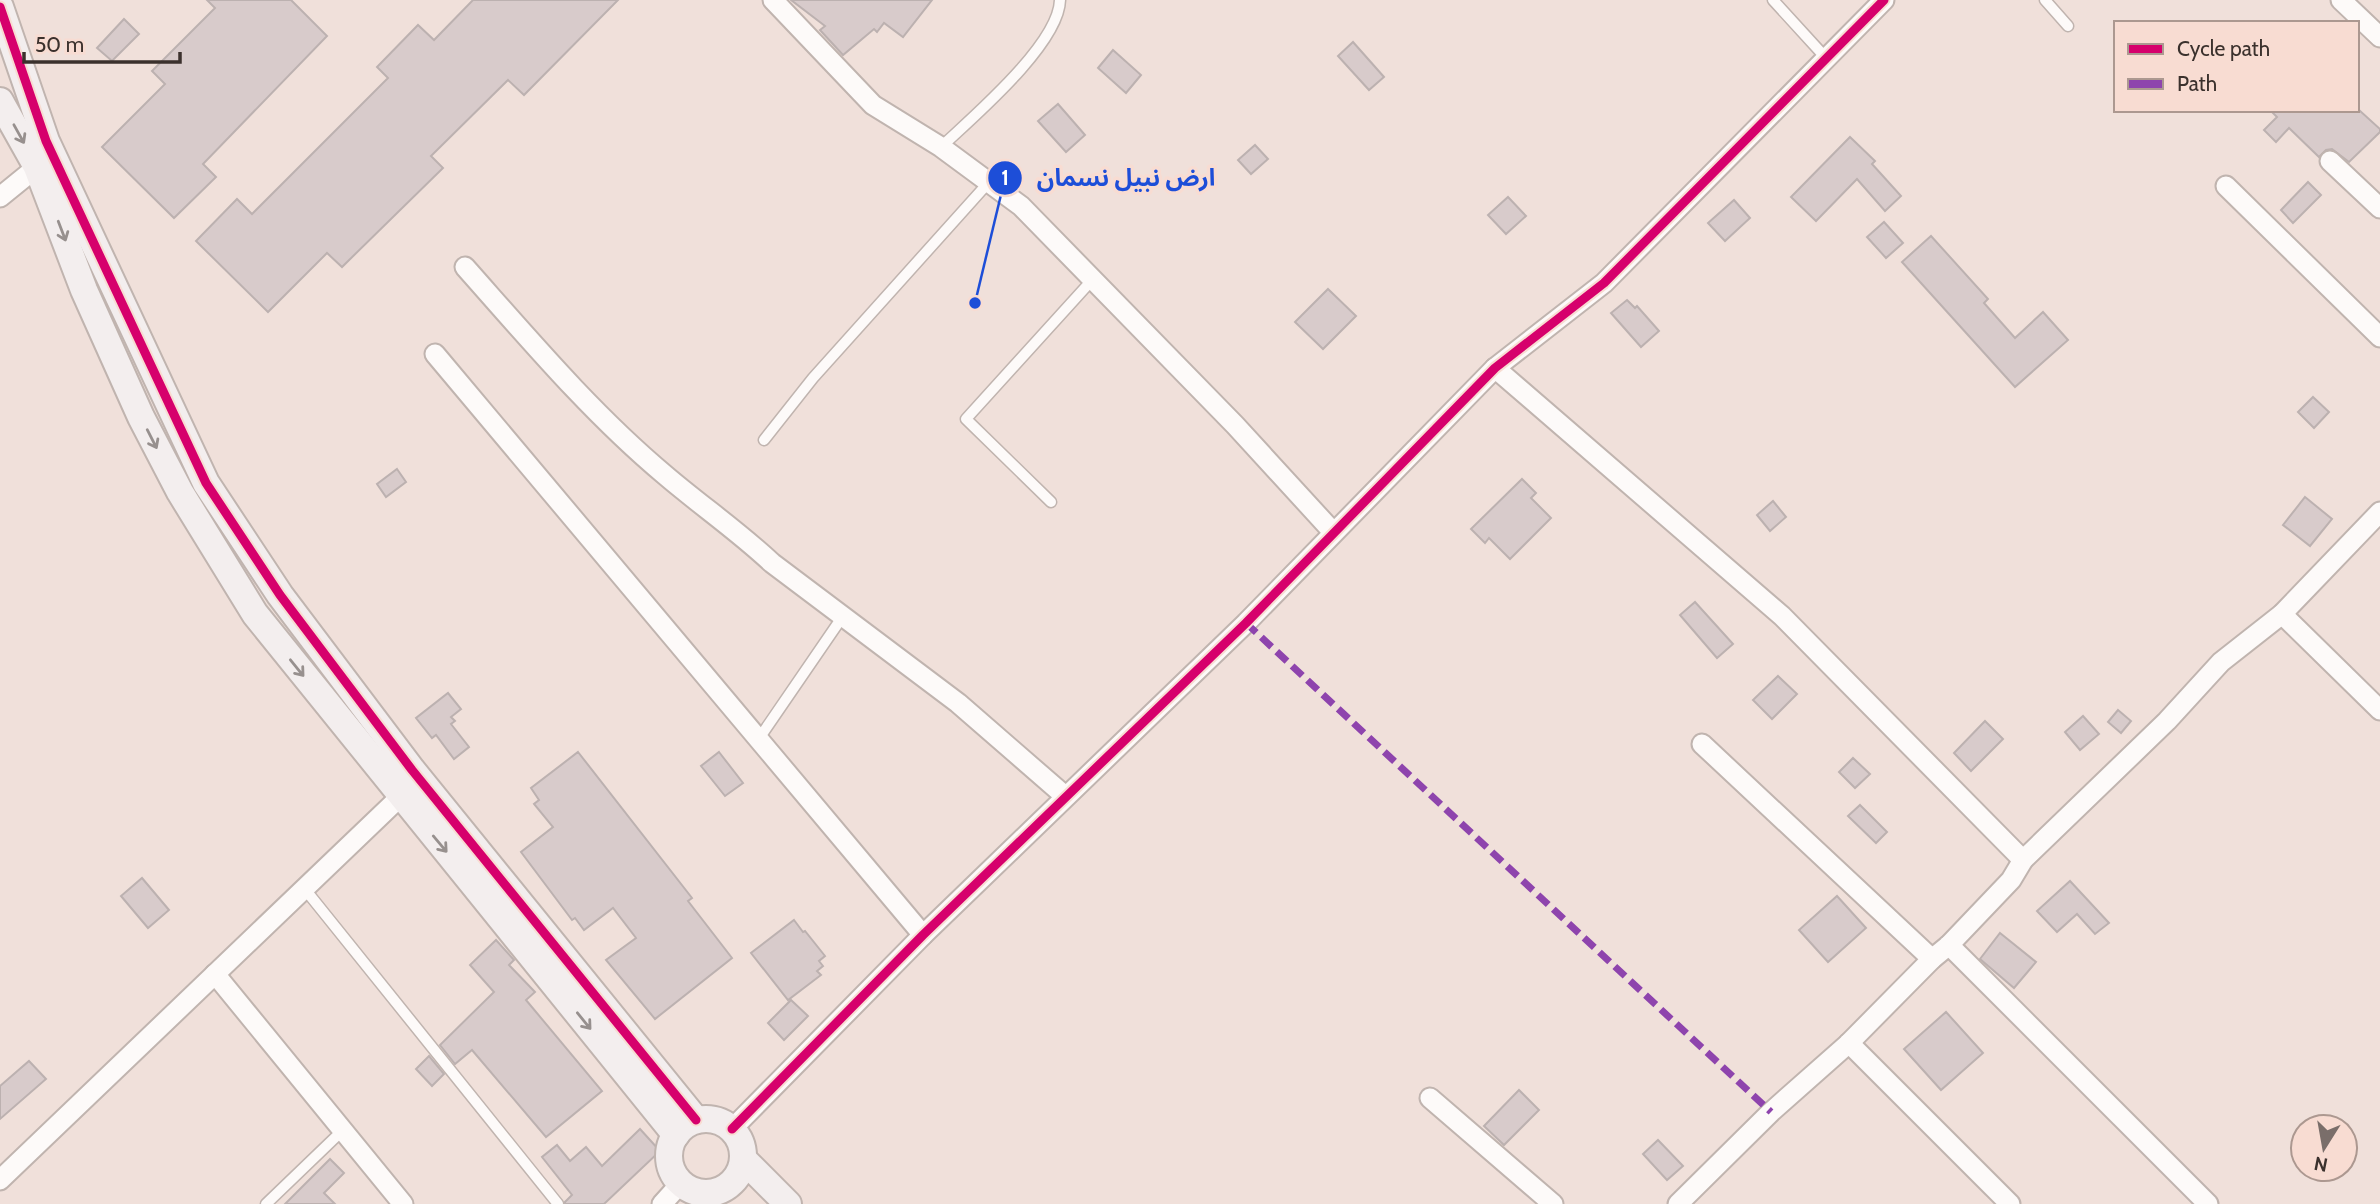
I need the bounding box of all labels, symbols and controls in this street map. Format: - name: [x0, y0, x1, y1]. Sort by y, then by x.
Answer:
- scale bar: [24, 21, 180, 65]
- legend: [2114, 21, 2359, 112]
- text: 50 m: [35, 32, 84, 57]
- text: Cycle path: [2177, 36, 2270, 61]
- text: Path: [2177, 71, 2217, 96]
- one-way arrow: [12, 124, 26, 144]
- callout: ارض نبيل نسمان: [988, 155, 1229, 200]
- text: ارض نبيل نسمان: [1037, 163, 1215, 192]
- text: 1: [1001, 165, 1009, 190]
- one-way arrow: [56, 219, 69, 241]
- one-way arrow: [146, 428, 160, 449]
- one-way arrow: [290, 658, 305, 676]
- one-way arrow: [432, 835, 448, 853]
- one-way arrow: [576, 1011, 592, 1029]
- north arrow: [2289, 1113, 2359, 1183]
- text: N: [2312, 1152, 2330, 1177]

